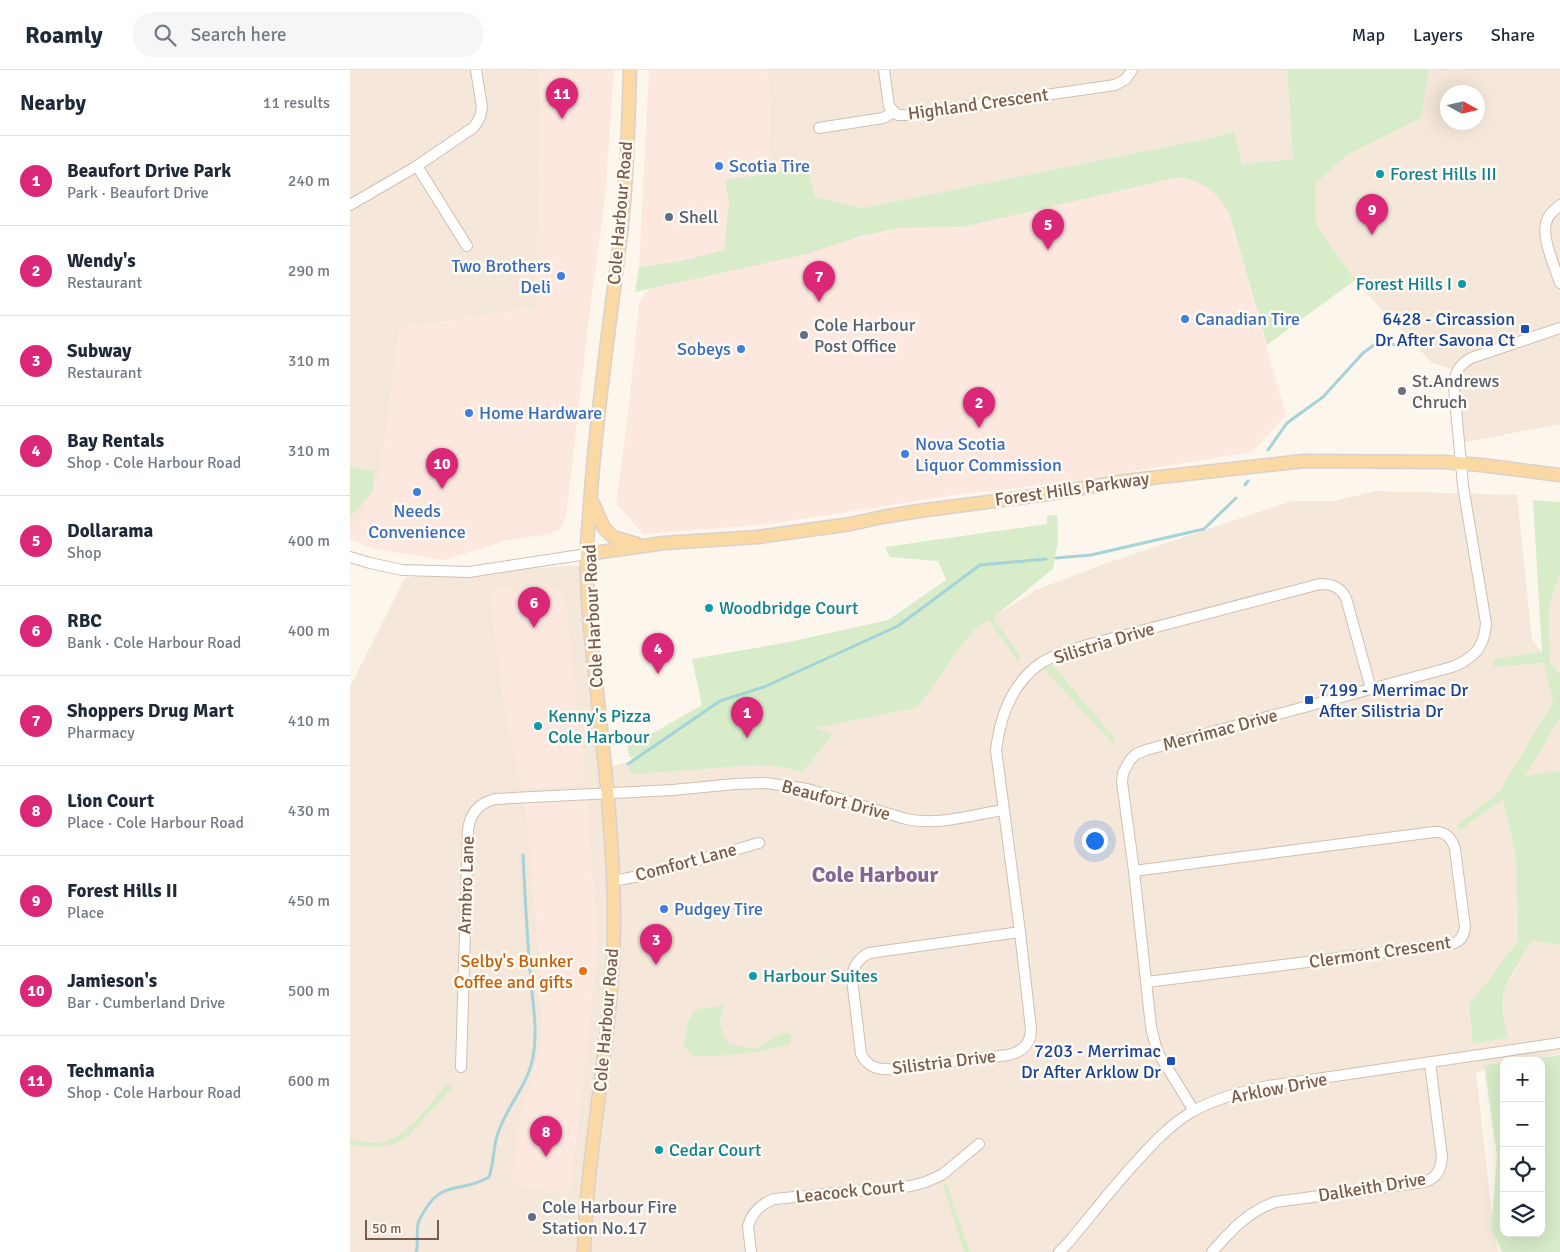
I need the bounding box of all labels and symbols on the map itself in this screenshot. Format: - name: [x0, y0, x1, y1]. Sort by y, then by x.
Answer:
- pin: 11: [546, 78, 578, 119]
- street label: Highland Crescent: [906, 83, 1050, 125]
- north arrow: [1440, 85, 1485, 130]
- street label: Cole Harbour Road: [603, 140, 637, 286]
- place label: Scotia Tire: [729, 155, 810, 177]
- marker: Scotia Tire: [713, 160, 725, 172]
- place label: Forest Hills III: [1390, 163, 1497, 185]
- marker: Forest Hills III: [1374, 168, 1386, 180]
- pin: 9: [1356, 194, 1388, 235]
- place label: Shell: [679, 206, 718, 228]
- pin: 5: [1032, 209, 1064, 250]
- marker: Shell: [663, 211, 675, 223]
- place label: Two Brothers Deli: [452, 255, 551, 298]
- pin: 7: [803, 261, 835, 302]
- marker: Two Brothers Deli: [555, 270, 567, 282]
- place label: Forest Hills I: [1356, 273, 1452, 295]
- marker: Forest Hills I: [1456, 278, 1468, 290]
- place label: Canadian Tire: [1195, 308, 1300, 330]
- place label: 6428 - Circassion Dr After Savona Ct: [1375, 308, 1515, 351]
- marker: Canadian Tire: [1179, 313, 1191, 325]
- place label: Cole Harbour Post Office: [814, 314, 916, 357]
- marker: 6428 - Circassion Dr After Savona Ct: [1519, 323, 1531, 335]
- marker: Cole Harbour Post Office: [798, 329, 810, 341]
- place label: Sobeys: [677, 338, 731, 360]
- marker: Sobeys: [735, 343, 747, 355]
- place label: St.Andrews Chruch: [1412, 370, 1499, 413]
- marker: St.Andrews Chruch: [1396, 385, 1408, 397]
- pin: 2: [963, 387, 995, 428]
- place label: Home Hardware: [479, 402, 602, 424]
- marker: Home Hardware: [463, 407, 475, 419]
- place label: Nova Scotia Liquor Commission: [915, 433, 1062, 476]
- pin: 10: [426, 448, 458, 489]
- marker: Nova Scotia Liquor Commission: [899, 448, 911, 460]
- street label: Forest Hills Parkway: [993, 467, 1151, 511]
- marker: Needs Convenience: [411, 486, 423, 498]
- place label: Needs Convenience: [368, 500, 466, 543]
- street label: Cole Harbour Road: [578, 544, 608, 688]
- pin: 6: [518, 587, 550, 628]
- place label: Woodbridge Court: [719, 597, 858, 619]
- marker: Woodbridge Court: [703, 602, 715, 614]
- street label: Silistria Drive: [1051, 617, 1157, 669]
- pin: 4: [642, 633, 674, 674]
- place label: 7199 - Merrimac Dr After Silistria Dr: [1319, 679, 1469, 722]
- marker: 7199 - Merrimac Dr After Silistria Dr: [1303, 694, 1315, 706]
- pin: 1: [731, 697, 763, 738]
- street label: Merrimac Drive: [1160, 704, 1280, 756]
- place label: Kenny's Pizza Cole Harbour: [548, 705, 651, 748]
- marker: Kenny's Pizza Cole Harbour: [532, 720, 544, 732]
- street label: Beaufort Drive: [779, 775, 893, 825]
- your location: [1082, 828, 1108, 854]
- street label: Armbro Lane: [453, 836, 479, 934]
- street label: Comfort Lane: [633, 838, 739, 886]
- district label: Cole Harbour: [812, 861, 938, 888]
- place label: Pudgey Tire: [674, 898, 763, 920]
- marker: Pudgey Tire: [658, 903, 670, 915]
- pin: 3: [640, 924, 672, 965]
- street label: Clermont Crescent: [1308, 931, 1452, 973]
- street label: Cole Harbour Road: [589, 947, 623, 1093]
- place label: Selby's Bunker Coffee and gifts: [453, 950, 573, 993]
- marker: Selby's Bunker Coffee and gifts: [577, 965, 589, 977]
- place label: Harbour Suites: [763, 965, 878, 987]
- marker: Harbour Suites: [747, 970, 759, 982]
- place label: 7203 - Merrimac Dr After Arklow Dr: [1021, 1040, 1161, 1083]
- street label: Silistria Drive: [891, 1045, 997, 1079]
- marker: 7203 - Merrimac Dr After Arklow Dr: [1165, 1055, 1177, 1067]
- street label: Arklow Drive: [1229, 1068, 1329, 1108]
- pin: 8: [530, 1116, 562, 1157]
- place label: Cedar Court: [669, 1139, 761, 1161]
- marker: Cedar Court: [653, 1144, 665, 1156]
- street label: Dalkeith Drive: [1317, 1168, 1427, 1206]
- street label: Leacock Court: [794, 1174, 906, 1208]
- place label: Cole Harbour Fire Station No.17: [542, 1196, 677, 1239]
- marker: Cole Harbour Fire Station No.17: [526, 1211, 538, 1223]
- scale bar: [365, 1217, 439, 1240]

